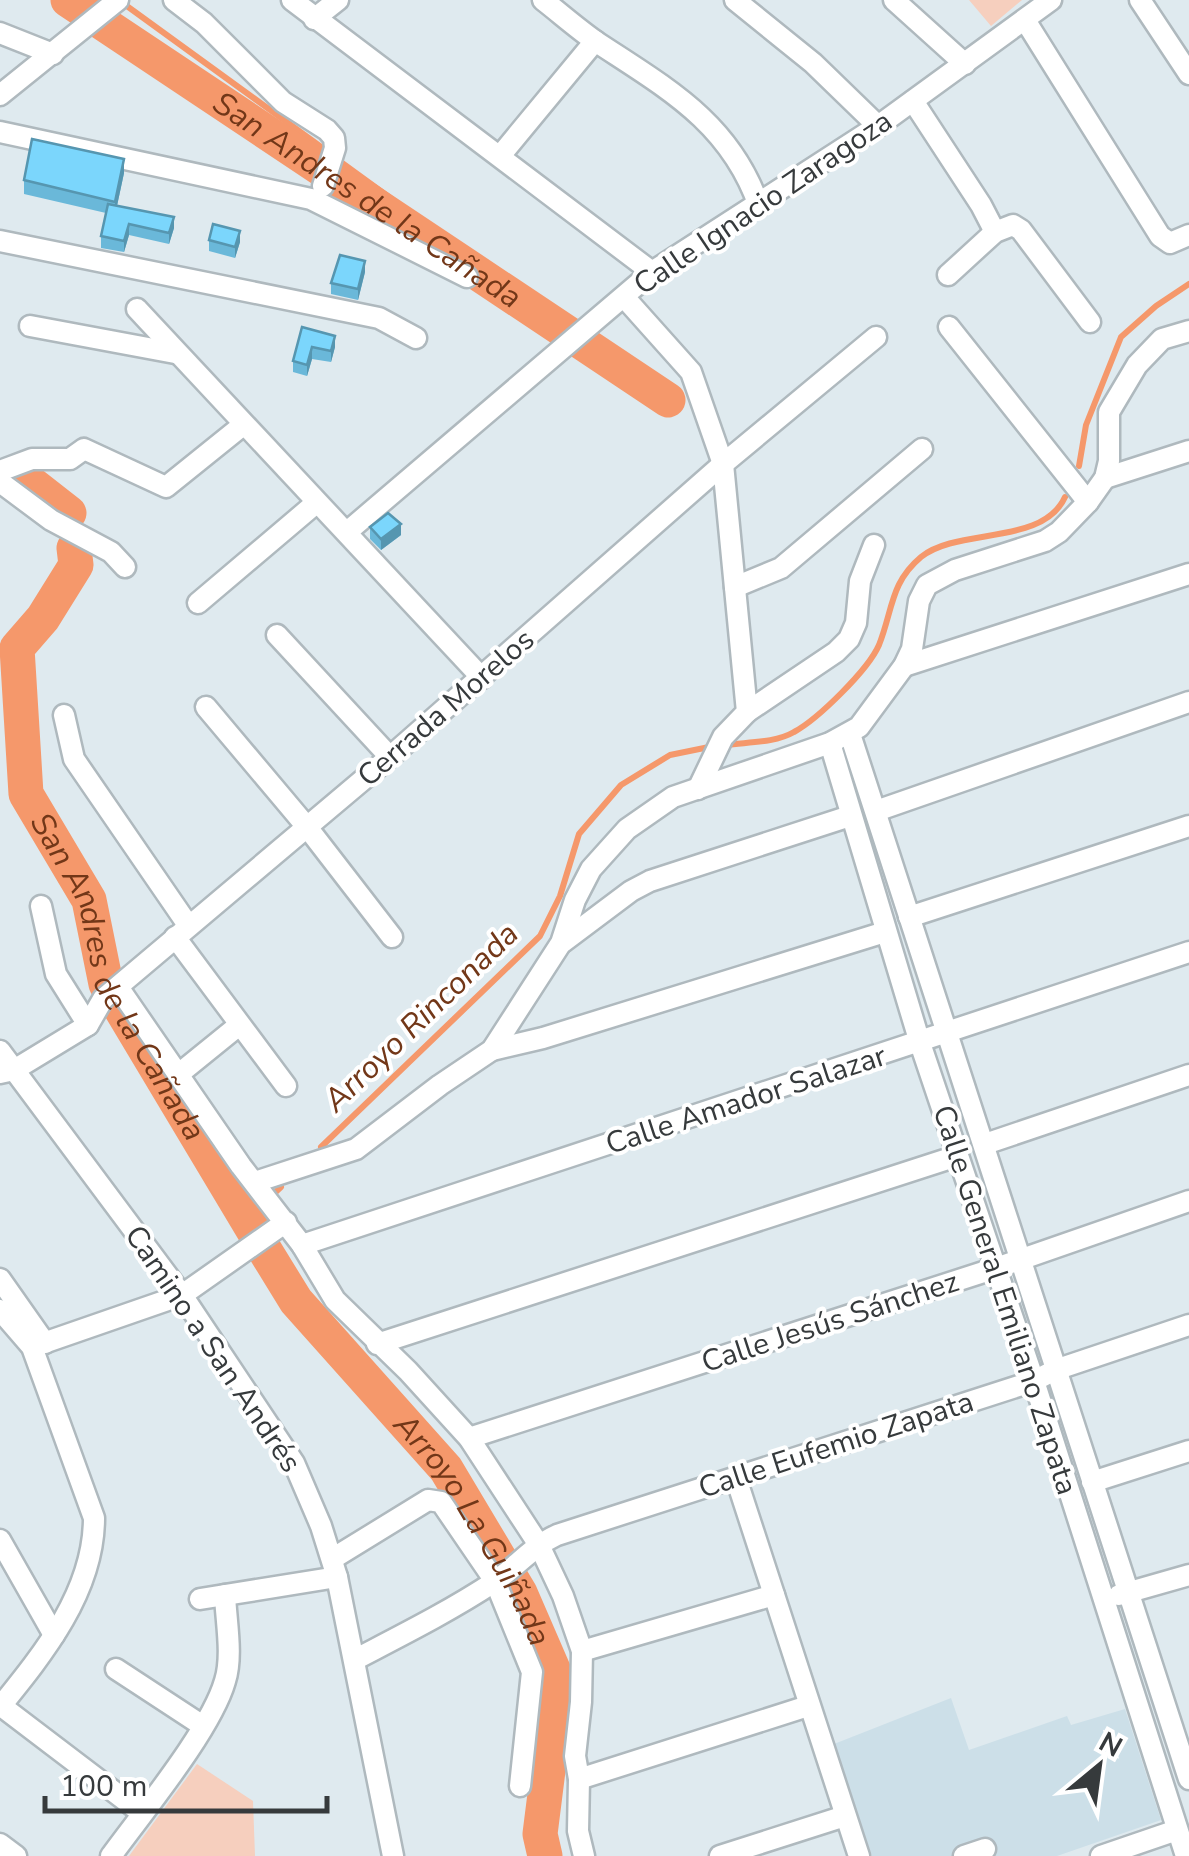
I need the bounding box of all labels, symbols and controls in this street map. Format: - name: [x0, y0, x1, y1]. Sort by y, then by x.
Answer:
- water label: San Andres de la Cañada: [205, 81, 530, 318]
- street label: Calle Ignacio Zaragoza: [626, 101, 900, 305]
- street label: Cerrada Morelos: [349, 620, 543, 796]
- water label: San Andres de la Cañada: [20, 805, 216, 1148]
- water label: Arroyo Rinconada: [313, 913, 528, 1122]
- street label: Calle Amador Salazar: [601, 1035, 892, 1165]
- street label: Calle General Emiliano Zapata: [923, 1100, 1087, 1500]
- street label: Camino a San Andrés: [115, 1217, 311, 1481]
- street label: Calle Jesús Sánchez: [696, 1261, 964, 1383]
- street label: Calle Eufemio Zapata: [693, 1381, 979, 1509]
- water label: Arroyo La Guiñada: [384, 1403, 562, 1652]
- north arrow: [1049, 1716, 1149, 1816]
- text: N: [1092, 1723, 1129, 1767]
- scale bar: [45, 1751, 328, 1813]
- text: 100 m: [60, 1766, 147, 1807]

